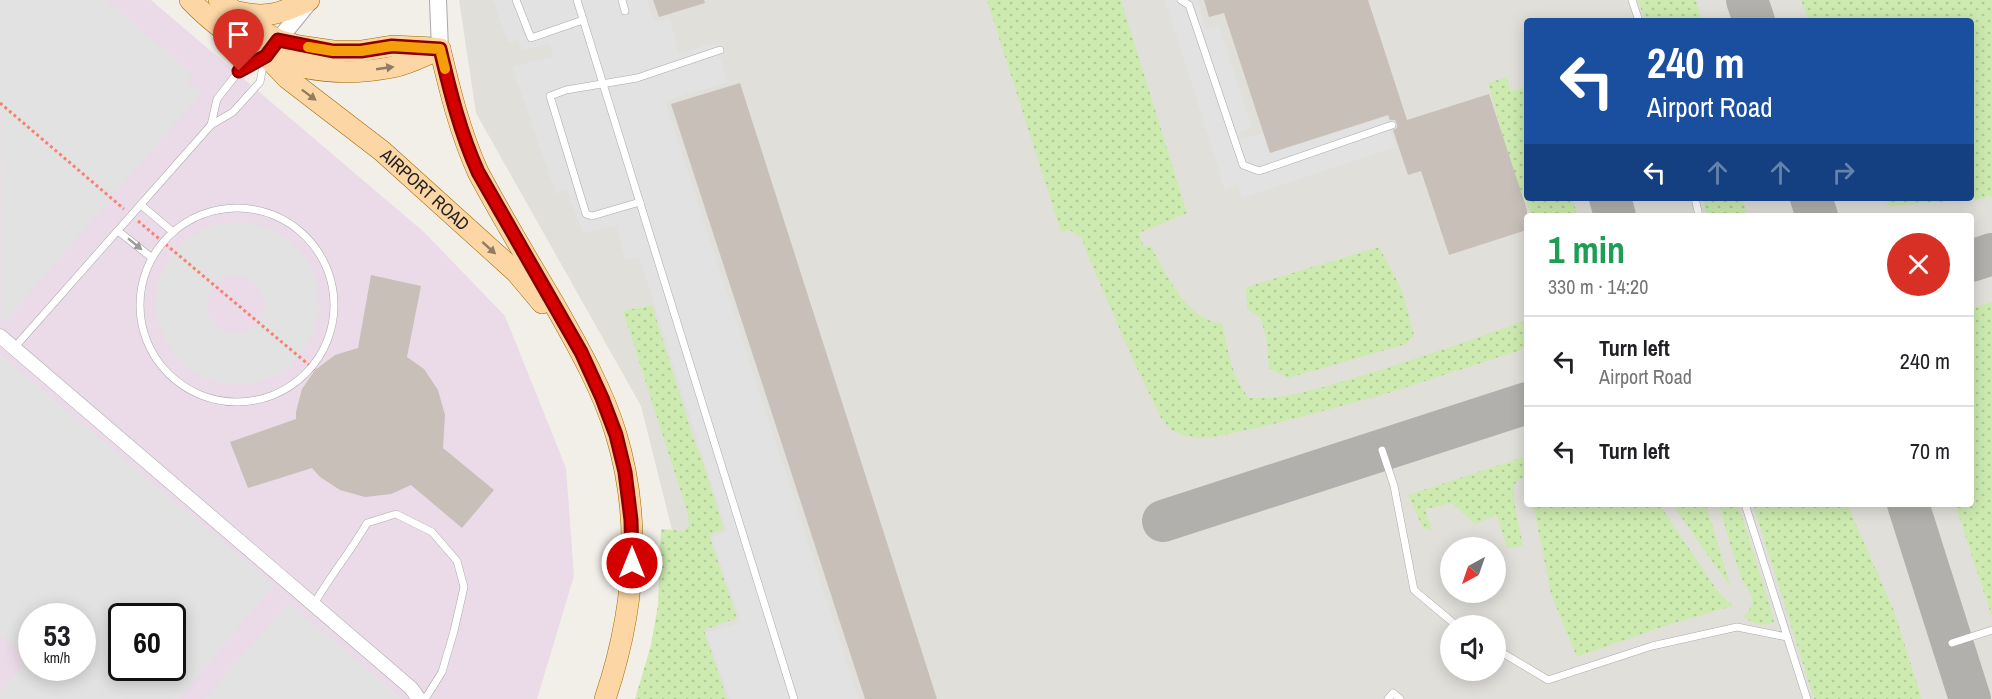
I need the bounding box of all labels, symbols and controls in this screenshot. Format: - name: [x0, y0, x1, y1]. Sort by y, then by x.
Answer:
- pin: [213, 9, 264, 71]
- icon: arrive: [222, 18, 255, 51]
- text: 240 m: [1647, 35, 1745, 91]
- icon: left: [1548, 42, 1626, 120]
- one-way arrow: [376, 63, 395, 73]
- one-way arrow: [301, 89, 317, 101]
- text: Airport Road: [1647, 89, 1773, 125]
- street label: AIRPORT ROAD: [375, 142, 475, 236]
- icon: left: [1638, 156, 1671, 189]
- icon: ahead: [1701, 156, 1734, 189]
- icon: ahead: [1764, 156, 1797, 189]
- icon: right: [1827, 156, 1860, 189]
- text: 1 min: [1548, 226, 1625, 274]
- button: close: [1887, 233, 1950, 296]
- one-way arrow: [127, 238, 143, 251]
- one-way arrow: [482, 241, 497, 255]
- text: 330 m · 14:20: [1548, 273, 1648, 300]
- text: Turn left: [1599, 333, 1670, 363]
- icon: left: [1548, 345, 1581, 378]
- text: 240 m: [1900, 346, 1950, 376]
- text: Airport Road: [1599, 363, 1692, 390]
- icon: left: [1548, 435, 1581, 468]
- text: Turn left: [1599, 436, 1670, 466]
- text: 70 m: [1910, 436, 1950, 466]
- position arrow: [600, 531, 664, 595]
- north arrow: [1440, 537, 1506, 603]
- map controls: [1440, 537, 1506, 681]
- speed limit sign: 60: [108, 603, 186, 681]
- text: 53: [43, 615, 71, 655]
- button: sound: [1440, 615, 1506, 681]
- text: km/h: [44, 647, 70, 668]

